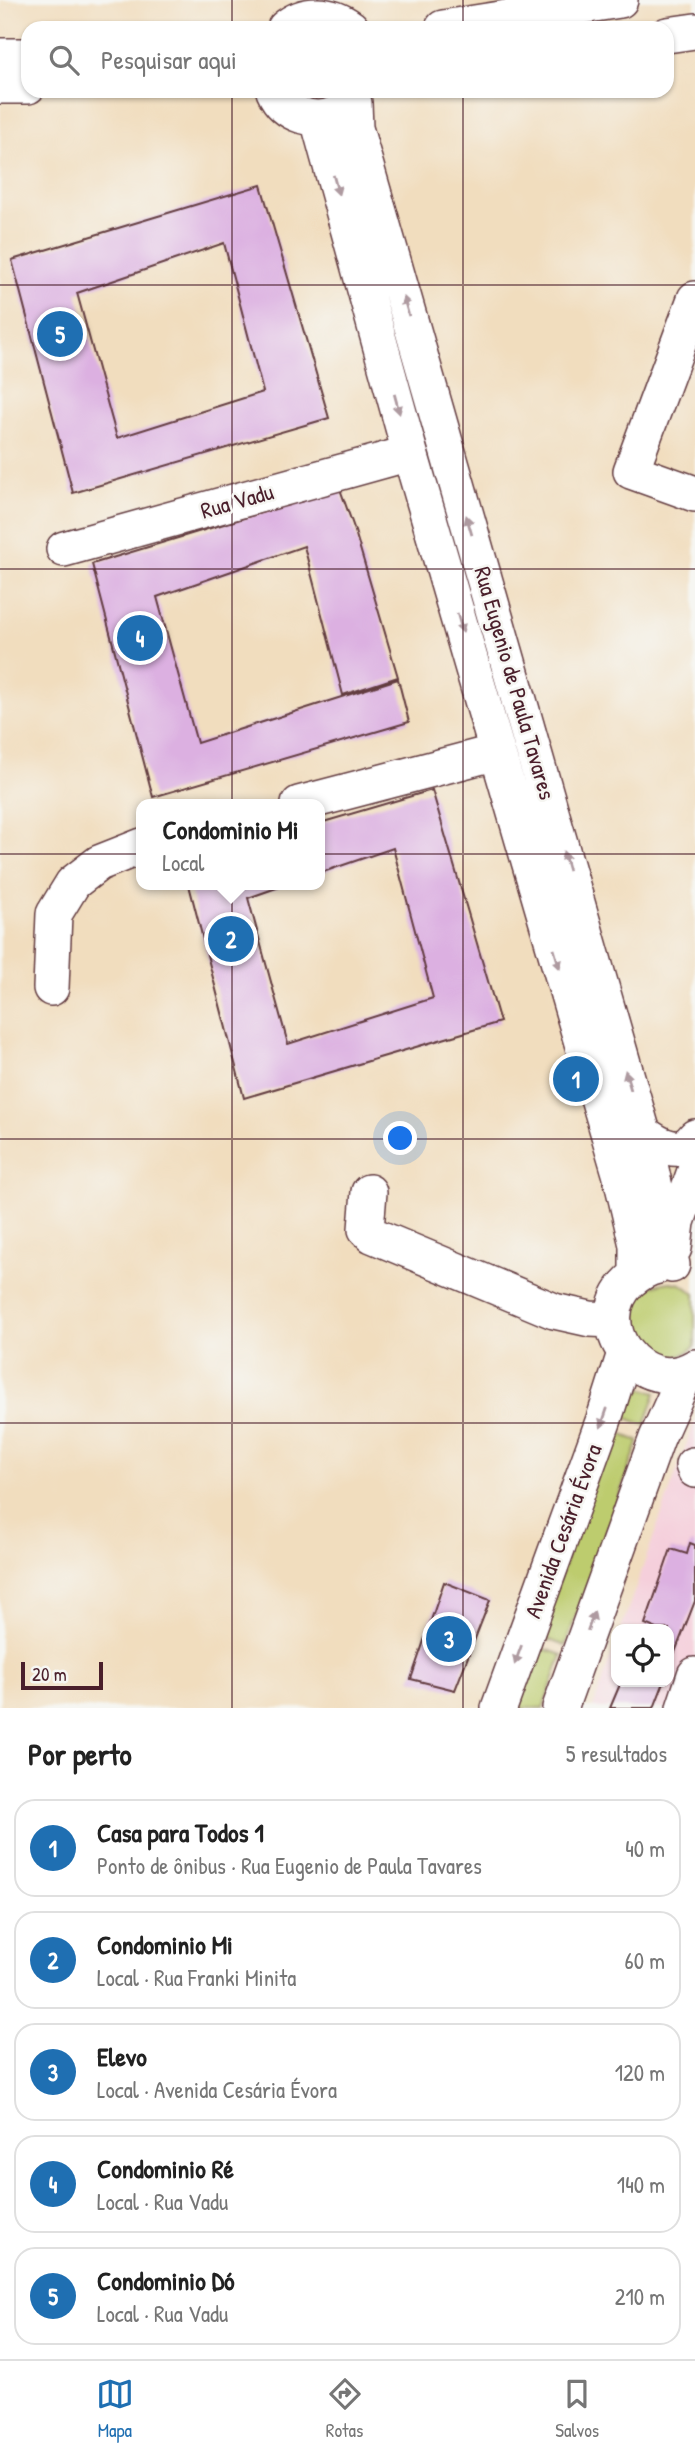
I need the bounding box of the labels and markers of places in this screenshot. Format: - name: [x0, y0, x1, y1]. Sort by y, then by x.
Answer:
- pin: 5: [37, 308, 83, 360]
- pin: 4: [117, 612, 163, 664]
- pin: 2: [208, 913, 254, 965]
- pin: 1: [553, 1053, 599, 1105]
- pin: 3: [426, 1613, 472, 1665]

